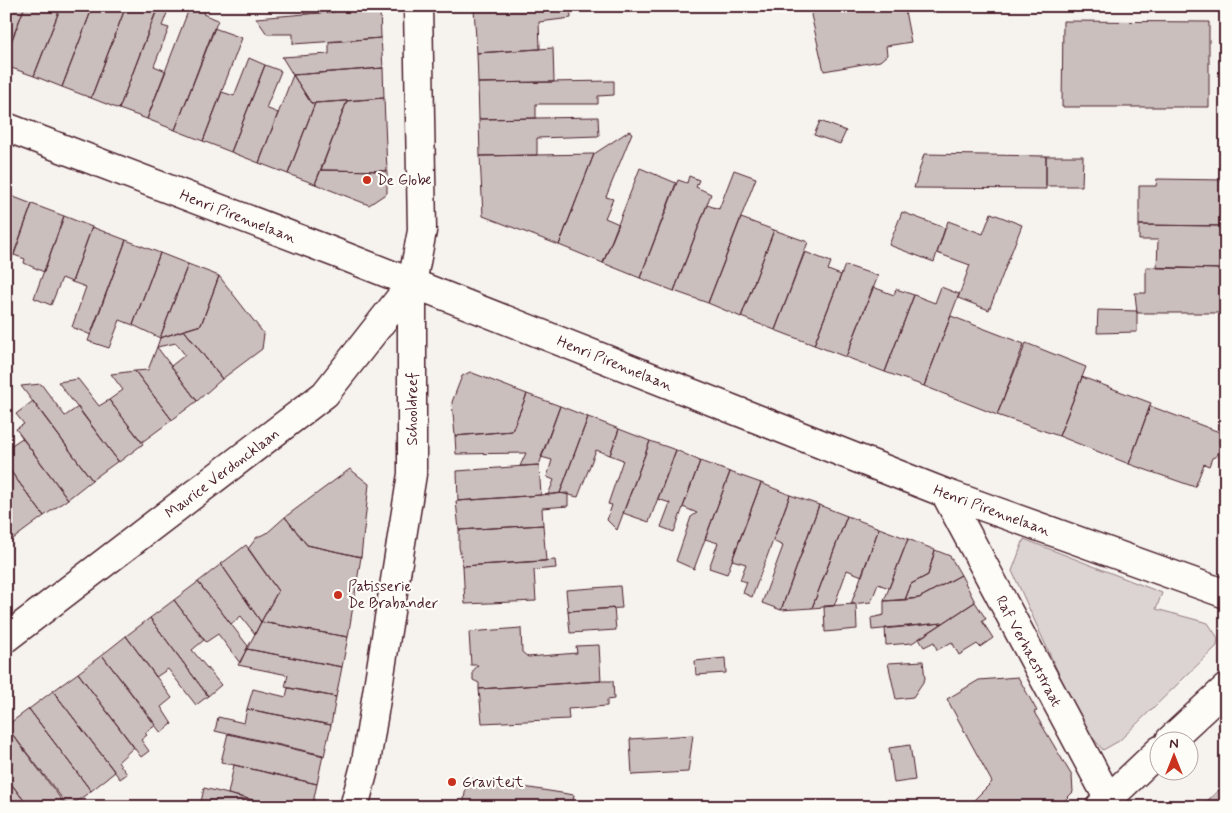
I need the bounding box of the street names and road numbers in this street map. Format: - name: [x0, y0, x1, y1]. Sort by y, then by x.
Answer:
- street label: Henri Pirennelaan: [177, 186, 299, 248]
- street label: Henri Pirennelaan: [554, 332, 676, 396]
- street label: Schooldreef: [403, 372, 423, 446]
- street label: Maurice Verdoncklaan: [161, 424, 284, 523]
- street label: Henri Pirennelaan: [930, 481, 1053, 541]
- street label: Raf Verhaeststraat: [990, 593, 1066, 711]

